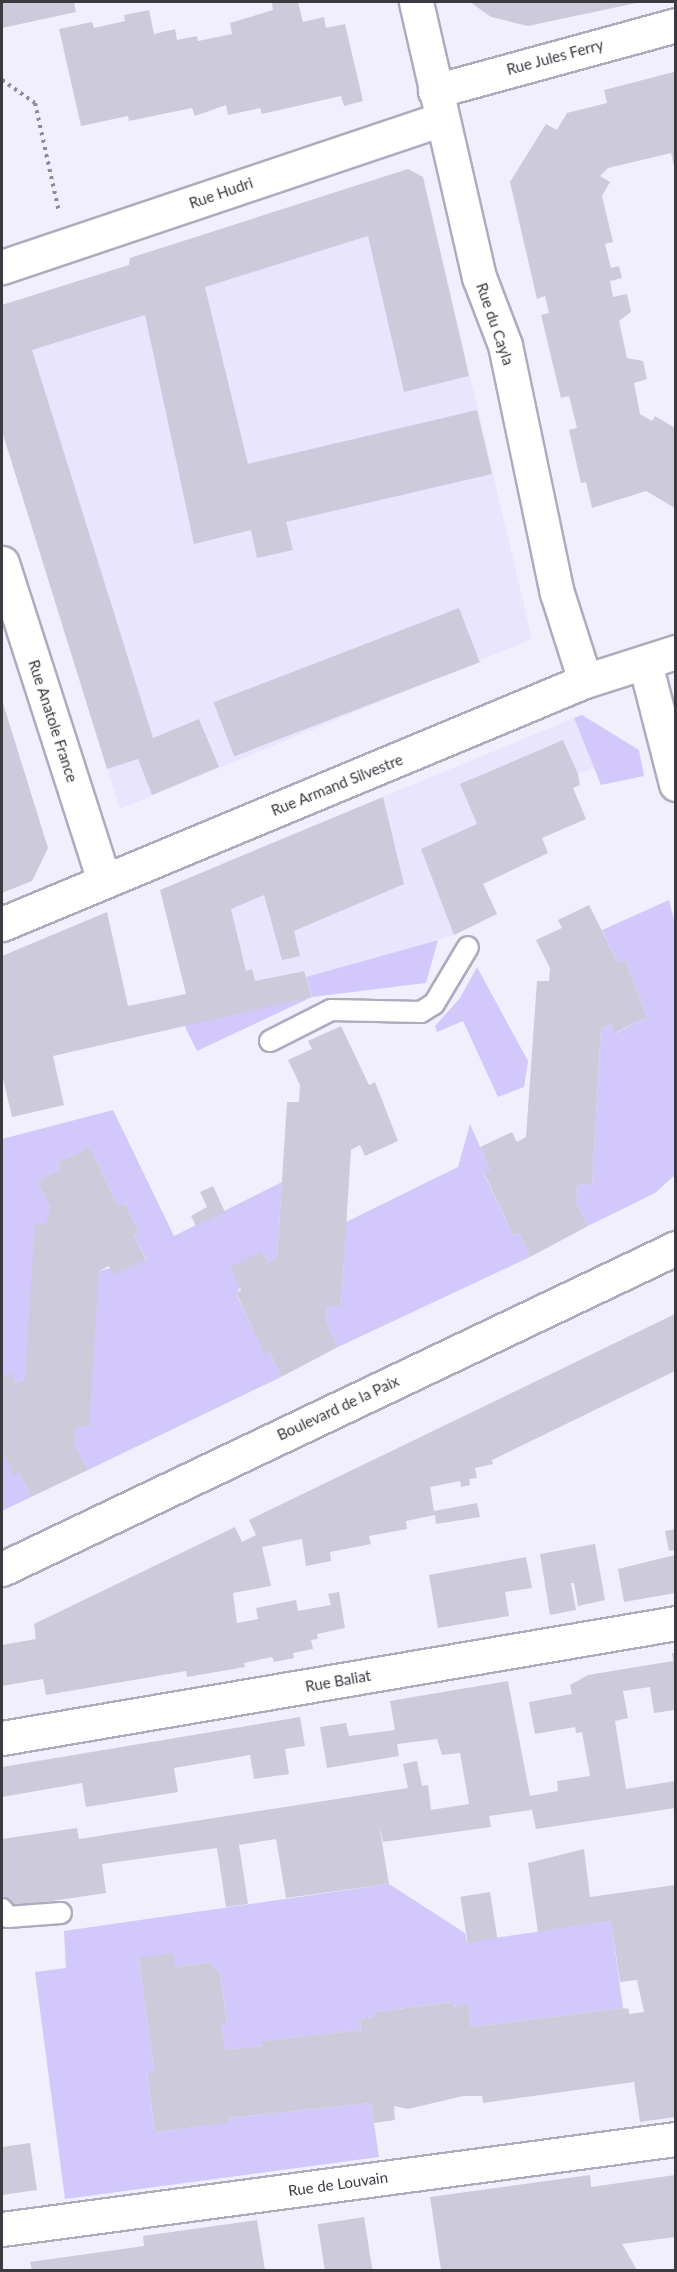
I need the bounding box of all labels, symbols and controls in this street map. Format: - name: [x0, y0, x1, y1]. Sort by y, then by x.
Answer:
- street label: Rue Jules Ferry: [504, 35, 606, 79]
- street label: Rue Hudri: [187, 174, 255, 212]
- street label: Rue du Cayla: [473, 280, 517, 368]
- street label: Rue Anatole France: [25, 657, 81, 785]
- street label: Rue Armand Silvestre: [268, 750, 406, 820]
- street label: Boulevard de la Paix: [274, 1372, 402, 1444]
- street label: Rue Baliat: [304, 1666, 372, 1696]
- street label: Rue de Louvain: [287, 2168, 389, 2200]

